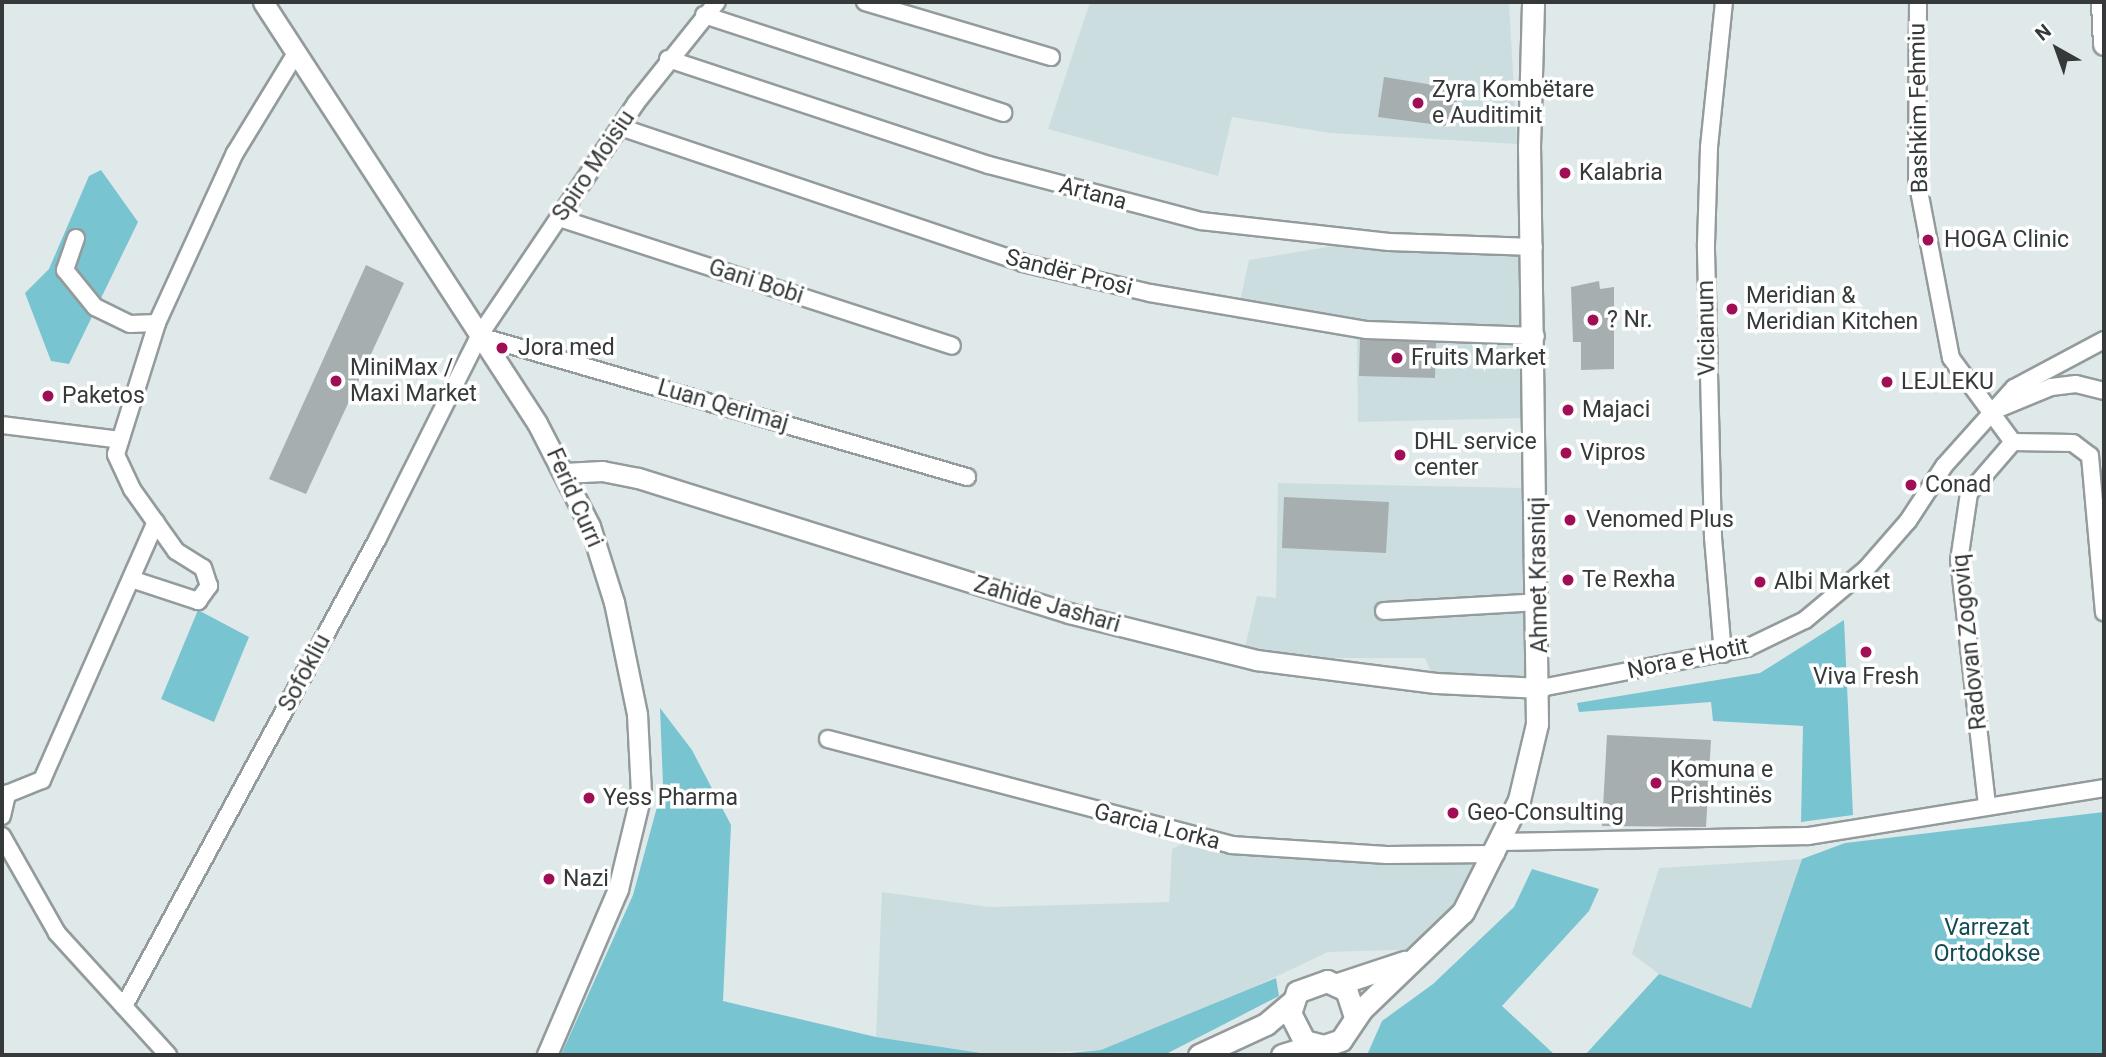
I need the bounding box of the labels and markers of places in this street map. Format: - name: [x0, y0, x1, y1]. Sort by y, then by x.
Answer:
- place label: Zyra Kombëtare e Auditimit: [1432, 76, 1594, 130]
- marker: Zyra Kombëtare e Auditimit: [1410, 95, 1426, 111]
- place label: Kalabria: [1579, 159, 1663, 187]
- marker: Kalabria: [1557, 165, 1573, 181]
- place label: HOGA Clinic: [1944, 226, 2069, 254]
- marker: HOGA Clinic: [1918, 230, 1938, 250]
- place label: Meridian & Meridian Kitchen: [1746, 282, 1918, 336]
- marker: Meridian & Meridian Kitchen: [1724, 301, 1740, 317]
- place label: ? Nr.: [1607, 306, 1652, 334]
- marker: ? Nr.: [1585, 312, 1601, 328]
- place label: Jora med: [518, 334, 615, 362]
- marker: Jora med: [492, 338, 512, 358]
- place label: Fruits Market: [1411, 344, 1546, 372]
- marker: Fruits Market: [1389, 350, 1405, 366]
- place label: MiniMax / Maxi Market: [350, 354, 477, 408]
- place label: LEJLEKU: [1901, 368, 1994, 396]
- marker: MiniMax / Maxi Market: [328, 373, 344, 389]
- marker: LEJLEKU: [1879, 374, 1895, 390]
- place label: Paketos: [62, 382, 145, 410]
- marker: Paketos: [40, 388, 56, 404]
- place label: Majaci: [1582, 396, 1650, 424]
- marker: Majaci: [1560, 402, 1576, 418]
- place label: DHL service center: [1414, 428, 1537, 482]
- place label: Vipros: [1580, 439, 1646, 467]
- marker: Vipros: [1558, 445, 1574, 461]
- marker: DHL service center: [1392, 447, 1408, 463]
- place label: Conad: [1925, 471, 1991, 499]
- marker: Conad: [1903, 477, 1919, 493]
- place label: Venomed Plus: [1586, 506, 1734, 534]
- marker: Venomed Plus: [1560, 510, 1580, 530]
- place label: Te Rexha: [1582, 566, 1675, 594]
- place label: Albi Market: [1774, 568, 1890, 596]
- marker: Te Rexha: [1560, 572, 1576, 588]
- marker: Albi Market: [1752, 574, 1768, 590]
- marker: Viva Fresh: [1858, 644, 1874, 660]
- place label: Viva Fresh: [1813, 663, 1919, 691]
- place label: Komuna e Prishtinës: [1670, 756, 1773, 810]
- marker: Komuna e Prishtinës: [1648, 775, 1664, 791]
- place label: Yess Pharma: [603, 784, 738, 812]
- marker: Yess Pharma: [581, 790, 597, 806]
- place label: Geo-Consulting: [1467, 799, 1624, 827]
- marker: Geo-Consulting: [1445, 805, 1461, 821]
- place label: Nazi: [563, 865, 609, 893]
- marker: Nazi: [541, 871, 557, 887]

